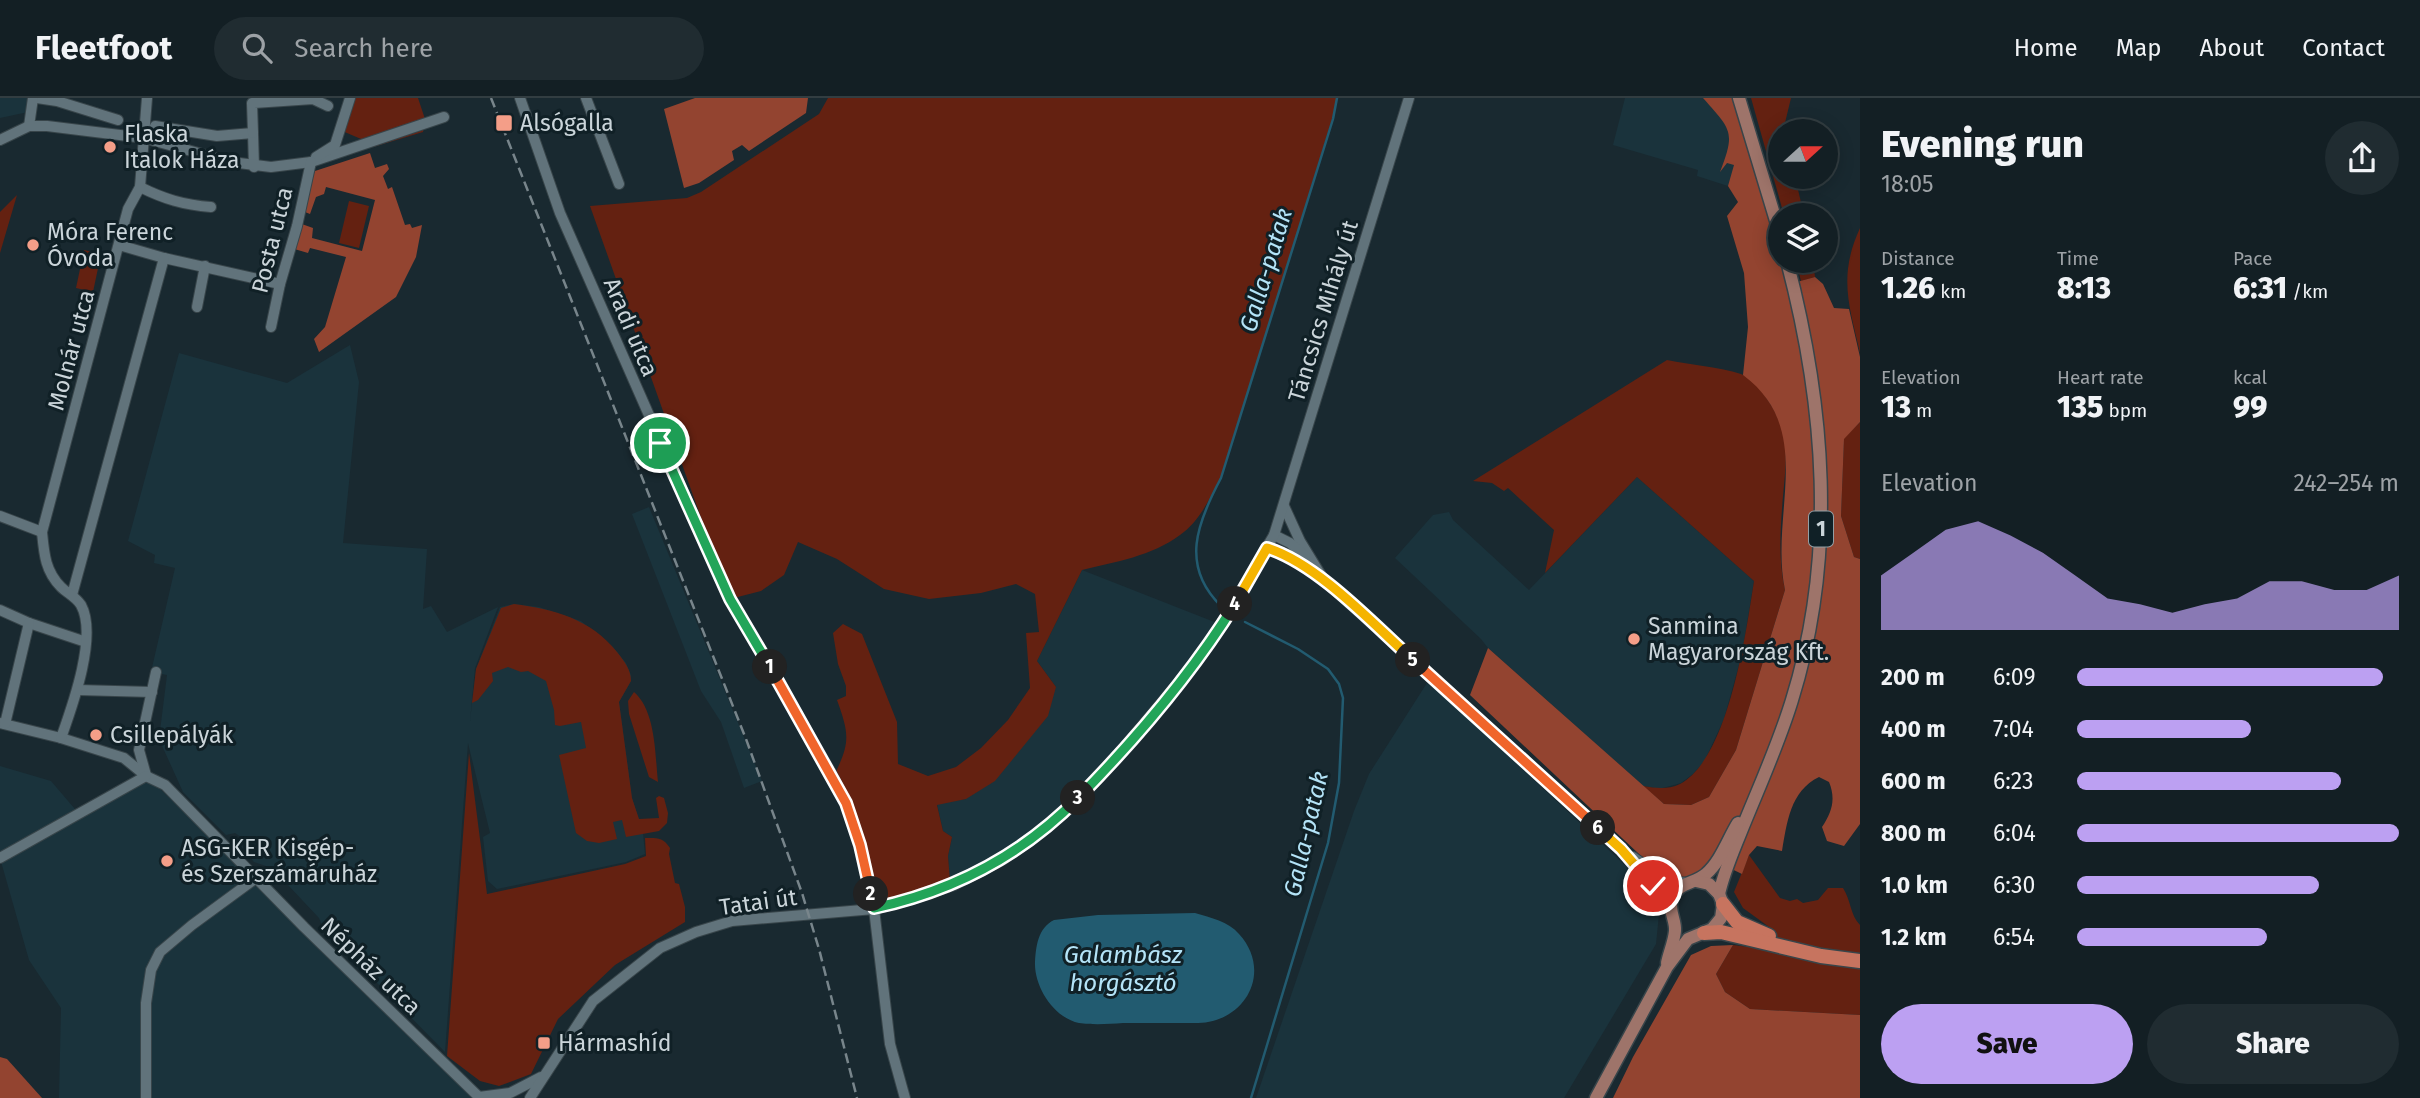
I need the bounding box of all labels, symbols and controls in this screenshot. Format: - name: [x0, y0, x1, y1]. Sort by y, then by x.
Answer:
- search box: [214, 17, 704, 80]
- text: Fleetfoot: [35, 28, 172, 68]
- icon: search: [238, 29, 276, 67]
- text: Search here: [294, 33, 433, 64]
- text: Home: [2014, 34, 2078, 62]
- text: Map: [2116, 34, 2162, 62]
- text: About: [2200, 34, 2264, 62]
- text: Contact: [2302, 34, 2385, 62]
- place label: Alsógalla: [520, 109, 614, 137]
- marker: Alsógalla: [494, 113, 514, 133]
- north arrow: [1768, 119, 1838, 189]
- map controls: [1768, 119, 1838, 273]
- place label: Flaska Italok Háza: [124, 120, 240, 174]
- text: Evening run: [1881, 121, 2084, 167]
- button: share: [2325, 121, 2399, 195]
- marker: Flaska Italok Háza: [102, 139, 118, 155]
- text: 18:05: [1881, 170, 1934, 198]
- street label: Posta utca: [245, 184, 299, 296]
- button: layers: [1768, 203, 1838, 273]
- water label: Galla-patak: [1234, 205, 1298, 335]
- street label: Táncsics Mihály út: [1282, 216, 1364, 405]
- place label: Móra Ferenc Óvoda: [47, 218, 173, 272]
- marker: Móra Ferenc Óvoda: [25, 237, 41, 253]
- text: Distance: [1881, 247, 1955, 270]
- text: Time: [2057, 247, 2099, 270]
- text: Pace: [2233, 247, 2272, 270]
- text: 1.26: [1881, 270, 1935, 306]
- text: 8:13: [2057, 270, 2111, 306]
- text: 6:31: [2233, 270, 2287, 306]
- street label: Aradi utca: [598, 273, 664, 381]
- text: km: [1935, 280, 1966, 303]
- text: /km: [2287, 280, 2328, 303]
- street label: Molnár utca: [41, 287, 101, 413]
- text: Elevation: [1881, 366, 1961, 389]
- text: Heart rate: [2057, 366, 2144, 389]
- text: kcal: [2233, 366, 2267, 389]
- text: 13: [1881, 389, 1911, 425]
- text: 135: [2057, 389, 2103, 425]
- text: 99: [2233, 389, 2267, 425]
- text: m: [1911, 399, 1932, 422]
- text: bpm: [2103, 399, 2147, 422]
- pin: [630, 413, 690, 473]
- icon: arrive: [641, 424, 679, 462]
- text: Elevation: [1881, 469, 1977, 497]
- text: 242–254 m: [2294, 469, 2399, 497]
- road number: 1: [1809, 512, 1833, 546]
- pin: 4: [1218, 587, 1252, 622]
- text: 4: [1229, 592, 1240, 615]
- place label: Sanmina Magyarország Kft.: [1648, 612, 1829, 666]
- marker: Sanmina Magyarország Kft.: [1626, 631, 1642, 647]
- pin: 5: [1396, 642, 1430, 678]
- text: 5: [1407, 648, 1418, 671]
- pin: 1: [752, 650, 788, 684]
- text: 1: [765, 655, 774, 678]
- text: 200 m: [1881, 663, 1945, 691]
- text: 6:09: [1993, 663, 2035, 691]
- text: 400 m: [1881, 715, 1946, 743]
- text: 7:04: [1993, 715, 2034, 743]
- place label: Csillepályák: [110, 721, 233, 749]
- marker: Csillepályák: [88, 727, 104, 743]
- text: 600 m: [1881, 767, 1946, 795]
- text: 6:23: [1993, 767, 2034, 795]
- water label: Galla-patak: [1278, 769, 1334, 899]
- pin: 3: [1060, 780, 1096, 816]
- text: 3: [1073, 786, 1082, 809]
- pin: 6: [1580, 810, 1616, 846]
- text: 6: [1592, 816, 1603, 839]
- text: 800 m: [1881, 819, 1946, 847]
- text: 6:04: [1993, 819, 2036, 847]
- place label: ASG-KER Kisgép- és Szerszámáruház: [181, 834, 377, 888]
- marker: ASG-KER Kisgép- és Szerszámáruház: [159, 853, 175, 869]
- pin: [1623, 856, 1683, 916]
- icon: check: [1634, 867, 1672, 905]
- text: 1.0 km: [1881, 871, 1948, 899]
- text: 6:30: [1993, 871, 2035, 899]
- pin: 2: [854, 876, 888, 912]
- text: 2: [866, 882, 875, 905]
- street label: Tatai út: [717, 883, 799, 921]
- street label: Népház utca: [315, 911, 427, 1021]
- text: 1.2 km: [1881, 923, 1947, 951]
- text: 6:54: [1993, 923, 2035, 951]
- water label: Galambász horgásztó: [1064, 941, 1183, 997]
- button: Save: [1881, 1004, 2133, 1084]
- button: Share: [2147, 1004, 2399, 1084]
- place label: Hármashíd: [558, 1029, 671, 1057]
- marker: Hármashíd: [536, 1035, 552, 1051]

